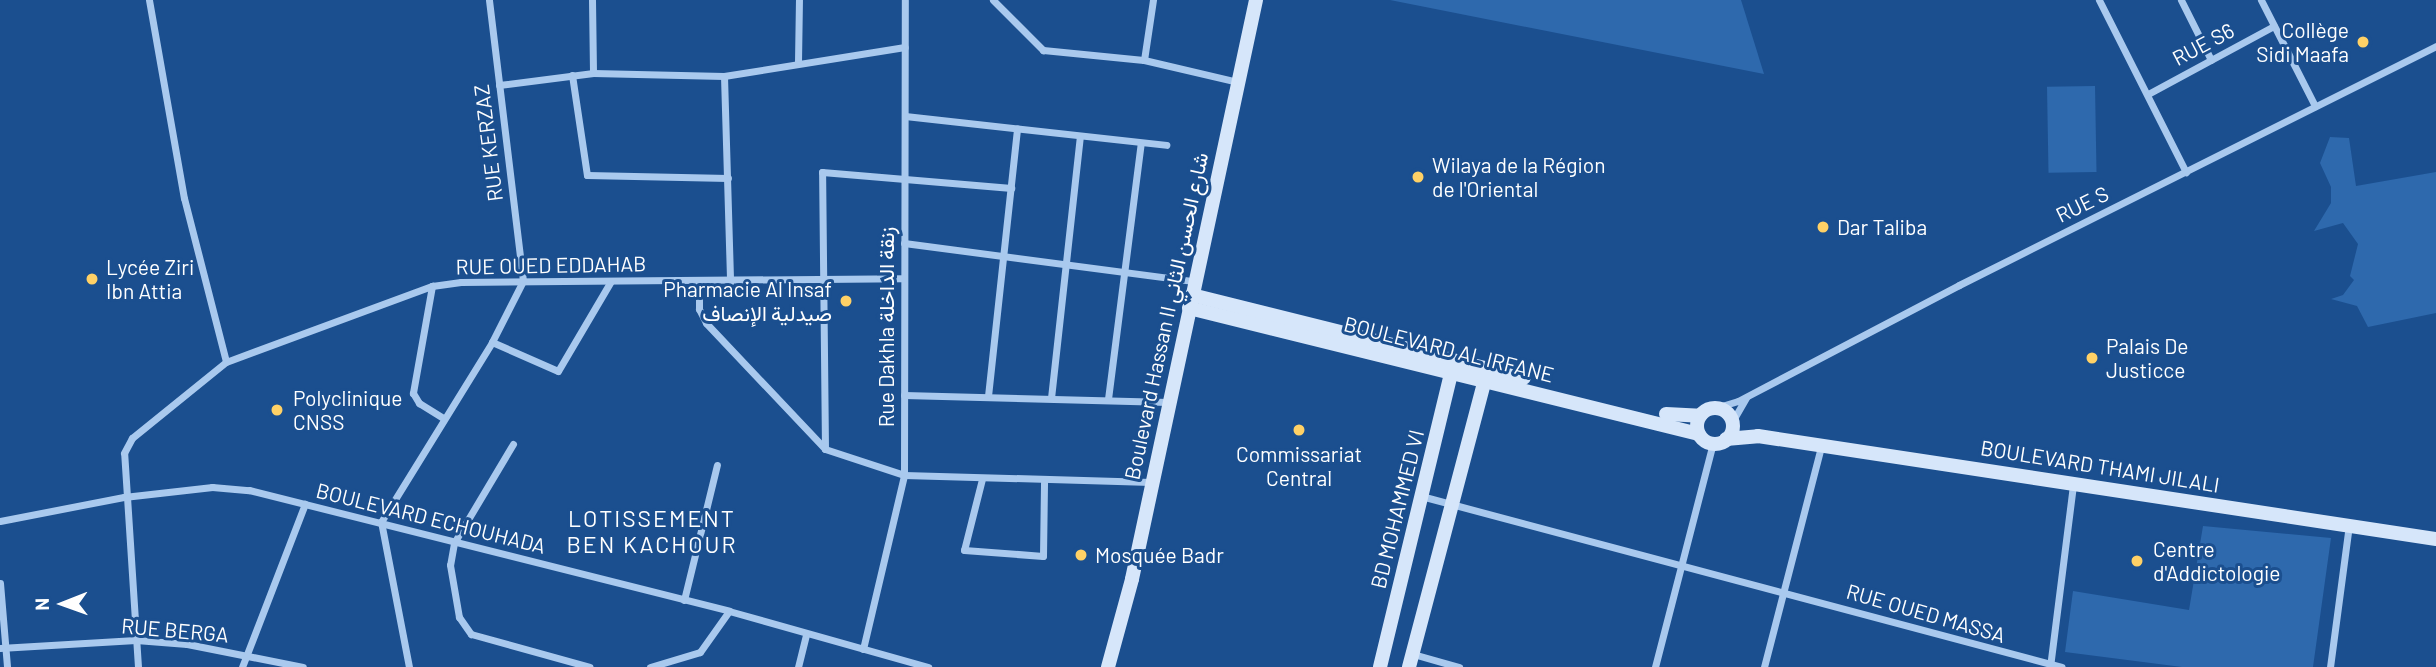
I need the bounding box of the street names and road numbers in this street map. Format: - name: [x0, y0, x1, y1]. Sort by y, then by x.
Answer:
- street label: RUE S6: [2168, 17, 2238, 71]
- street label: RUE KERZAZ: [468, 83, 508, 203]
- street label: Boulevard Hassan II شارع الحسن الثاني: [1119, 150, 1213, 482]
- street label: RUE S: [2051, 180, 2113, 228]
- street label: Rue Dakhla زنقة الداخلة: [873, 227, 899, 427]
- street label: RUE OUED EDDAHAB: [455, 251, 647, 279]
- street label: BOULEVARD AL IRFANE: [1341, 311, 1557, 387]
- street label: BD MOHAMMED VI: [1365, 427, 1429, 591]
- street label: BOULEVARD THAMI JILALI: [1979, 435, 2221, 497]
- street label: BOULEVARD ECHOUHADA: [314, 477, 548, 559]
- street label: RUE OUED MASSA: [1844, 578, 2008, 648]
- street label: RUE BERGA: [120, 613, 230, 647]

